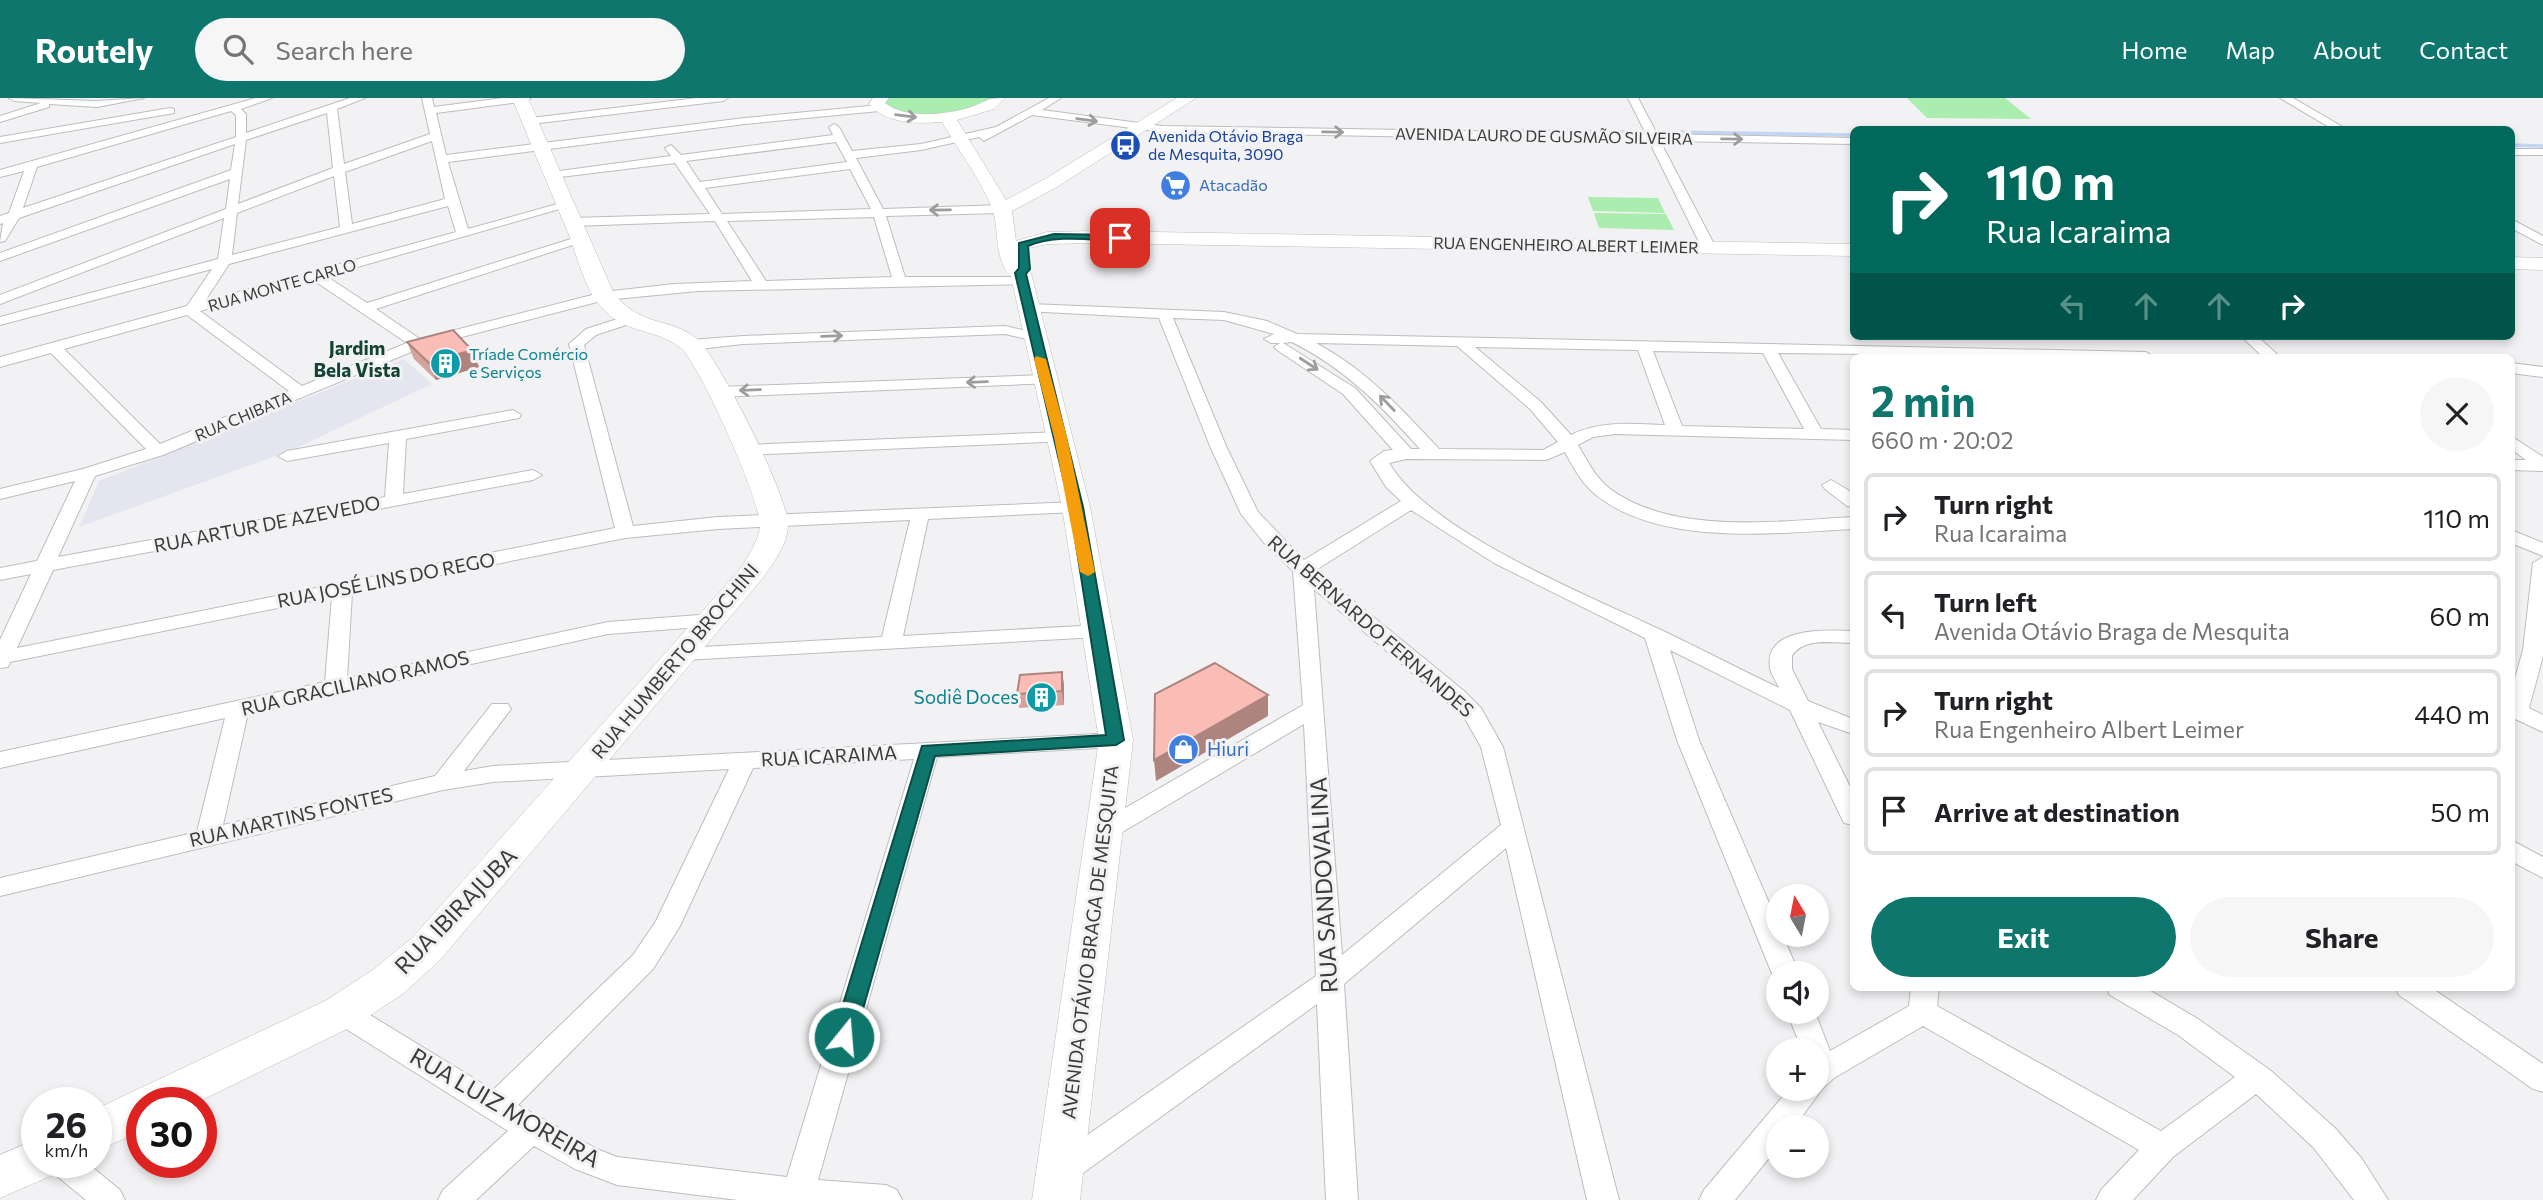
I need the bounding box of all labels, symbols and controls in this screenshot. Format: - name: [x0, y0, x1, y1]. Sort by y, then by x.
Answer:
- search box: [195, 18, 685, 81]
- text: Routely: [35, 29, 153, 70]
- icon: search: [219, 30, 257, 68]
- text: Search here: [275, 34, 413, 65]
- text: Home: [2122, 35, 2188, 64]
- text: Map: [2226, 35, 2275, 64]
- text: About: [2313, 35, 2381, 64]
- text: Contact: [2419, 35, 2508, 64]
- one-way arrow: [895, 109, 917, 122]
- one-way arrow: [1075, 113, 1098, 126]
- street label: AVENIDA LAURO DE GUSMÃO SILVEIRA: [1395, 123, 1693, 148]
- one-way arrow: [1321, 125, 1344, 139]
- place label: Avenida Otávio Braga de Mesquita, 3090: [1148, 126, 1303, 163]
- bus stop icon: Avenida Otávio Braga de Mesquita, 3090: [1108, 128, 1142, 162]
- one-way arrow: [1720, 133, 1743, 146]
- text: 110 m: [1986, 150, 2115, 210]
- icon: right: [1871, 154, 1962, 245]
- supermarket icon: Atacadão: [1159, 168, 1193, 202]
- place label: Atacadão: [1199, 175, 1268, 194]
- one-way arrow: [929, 203, 952, 217]
- pin: [1090, 208, 1150, 268]
- text: Rua Icaraima: [1986, 210, 2172, 250]
- icon: arrive: [1101, 219, 1139, 257]
- street label: RUA ENGENHEIRO ALBERT LEIMER: [1433, 233, 1699, 256]
- street label: RUA MONTE CARLO: [206, 254, 358, 315]
- icon: left: [2054, 287, 2092, 325]
- icon: ahead: [2127, 287, 2165, 325]
- icon: ahead: [2200, 287, 2238, 325]
- icon: right: [2273, 287, 2311, 325]
- one-way arrow: [820, 330, 843, 343]
- district label: Jardim Bela Vista: [314, 336, 400, 381]
- place label: Tríade Comércio e Serviços: [469, 344, 588, 381]
- building icon: Tríade Comércio e Serviços: [429, 346, 463, 380]
- one-way arrow: [1298, 357, 1318, 371]
- text: 2 min: [1871, 374, 1976, 426]
- one-way arrow: [966, 376, 989, 389]
- button: close: [2420, 377, 2494, 451]
- one-way arrow: [739, 384, 762, 397]
- street label: RUA CHIBATA: [192, 387, 294, 444]
- one-way arrow: [1378, 395, 1395, 412]
- text: 660 m · 20:02: [1871, 426, 2013, 454]
- text: Turn right: [1934, 488, 2053, 519]
- street label: RUA ARTUR DE AZEVEDO: [152, 490, 382, 557]
- icon: right: [1875, 498, 1913, 536]
- text: 110 m: [2423, 502, 2490, 533]
- text: Rua Icaraima: [1934, 519, 2067, 547]
- street label: RUA BERNARDO FERNANDES: [1264, 530, 1479, 721]
- street label: RUA JOSÉ LINS DO REGO: [275, 547, 497, 612]
- street label: RUA HUMBERTO BROCHINI: [586, 558, 763, 763]
- text: Turn left: [1934, 586, 2037, 617]
- icon: left: [1875, 596, 1913, 634]
- text: 60 m: [2430, 600, 2490, 631]
- text: Avenida Otávio Braga de Mesquita: [1934, 617, 2290, 645]
- street label: RUA GRACILIANO RAMOS: [239, 645, 471, 720]
- building icon: Sodiê Doces: [1025, 680, 1059, 714]
- text: Turn right: [1934, 684, 2053, 715]
- place label: Sodiê Doces: [914, 685, 1019, 708]
- icon: right: [1875, 694, 1913, 732]
- text: 440 m: [2414, 698, 2490, 729]
- text: Rua Engenheiro Albert Leimer: [1934, 715, 2244, 743]
- shop icon: Hiuri: [1167, 732, 1201, 766]
- place label: Hiuri: [1207, 737, 1249, 760]
- street label: RUA ICARAIMA: [760, 740, 898, 771]
- street label: AVENIDA OTÁVIO BRAGA DE MESQUITA: [1056, 764, 1123, 1120]
- street label: RUA SANDOVALINA: [1303, 776, 1343, 994]
- street label: RUA MARTINS FONTES: [187, 782, 395, 851]
- icon: arrive: [1875, 792, 1913, 830]
- text: Arrive at destination: [1934, 796, 2180, 827]
- text: 50 m: [2430, 796, 2490, 827]
- street label: RUA IBIRAJUBA: [388, 841, 523, 979]
- north arrow: [1766, 884, 1829, 947]
- map controls: [1766, 884, 1829, 1178]
- button: Exit: [1871, 897, 2176, 977]
- button: Share: [2190, 897, 2494, 977]
- button: sound: [1766, 961, 1829, 1024]
- position arrow: [807, 1000, 881, 1074]
- button: +: [1766, 1038, 1829, 1101]
- street label: RUA LUIZ MOREIRA: [406, 1041, 605, 1173]
- speed limit sign: 30: [126, 1087, 217, 1178]
- text: 26: [46, 1102, 87, 1145]
- button: −: [1766, 1115, 1829, 1178]
- text: km/h: [45, 1139, 88, 1161]

